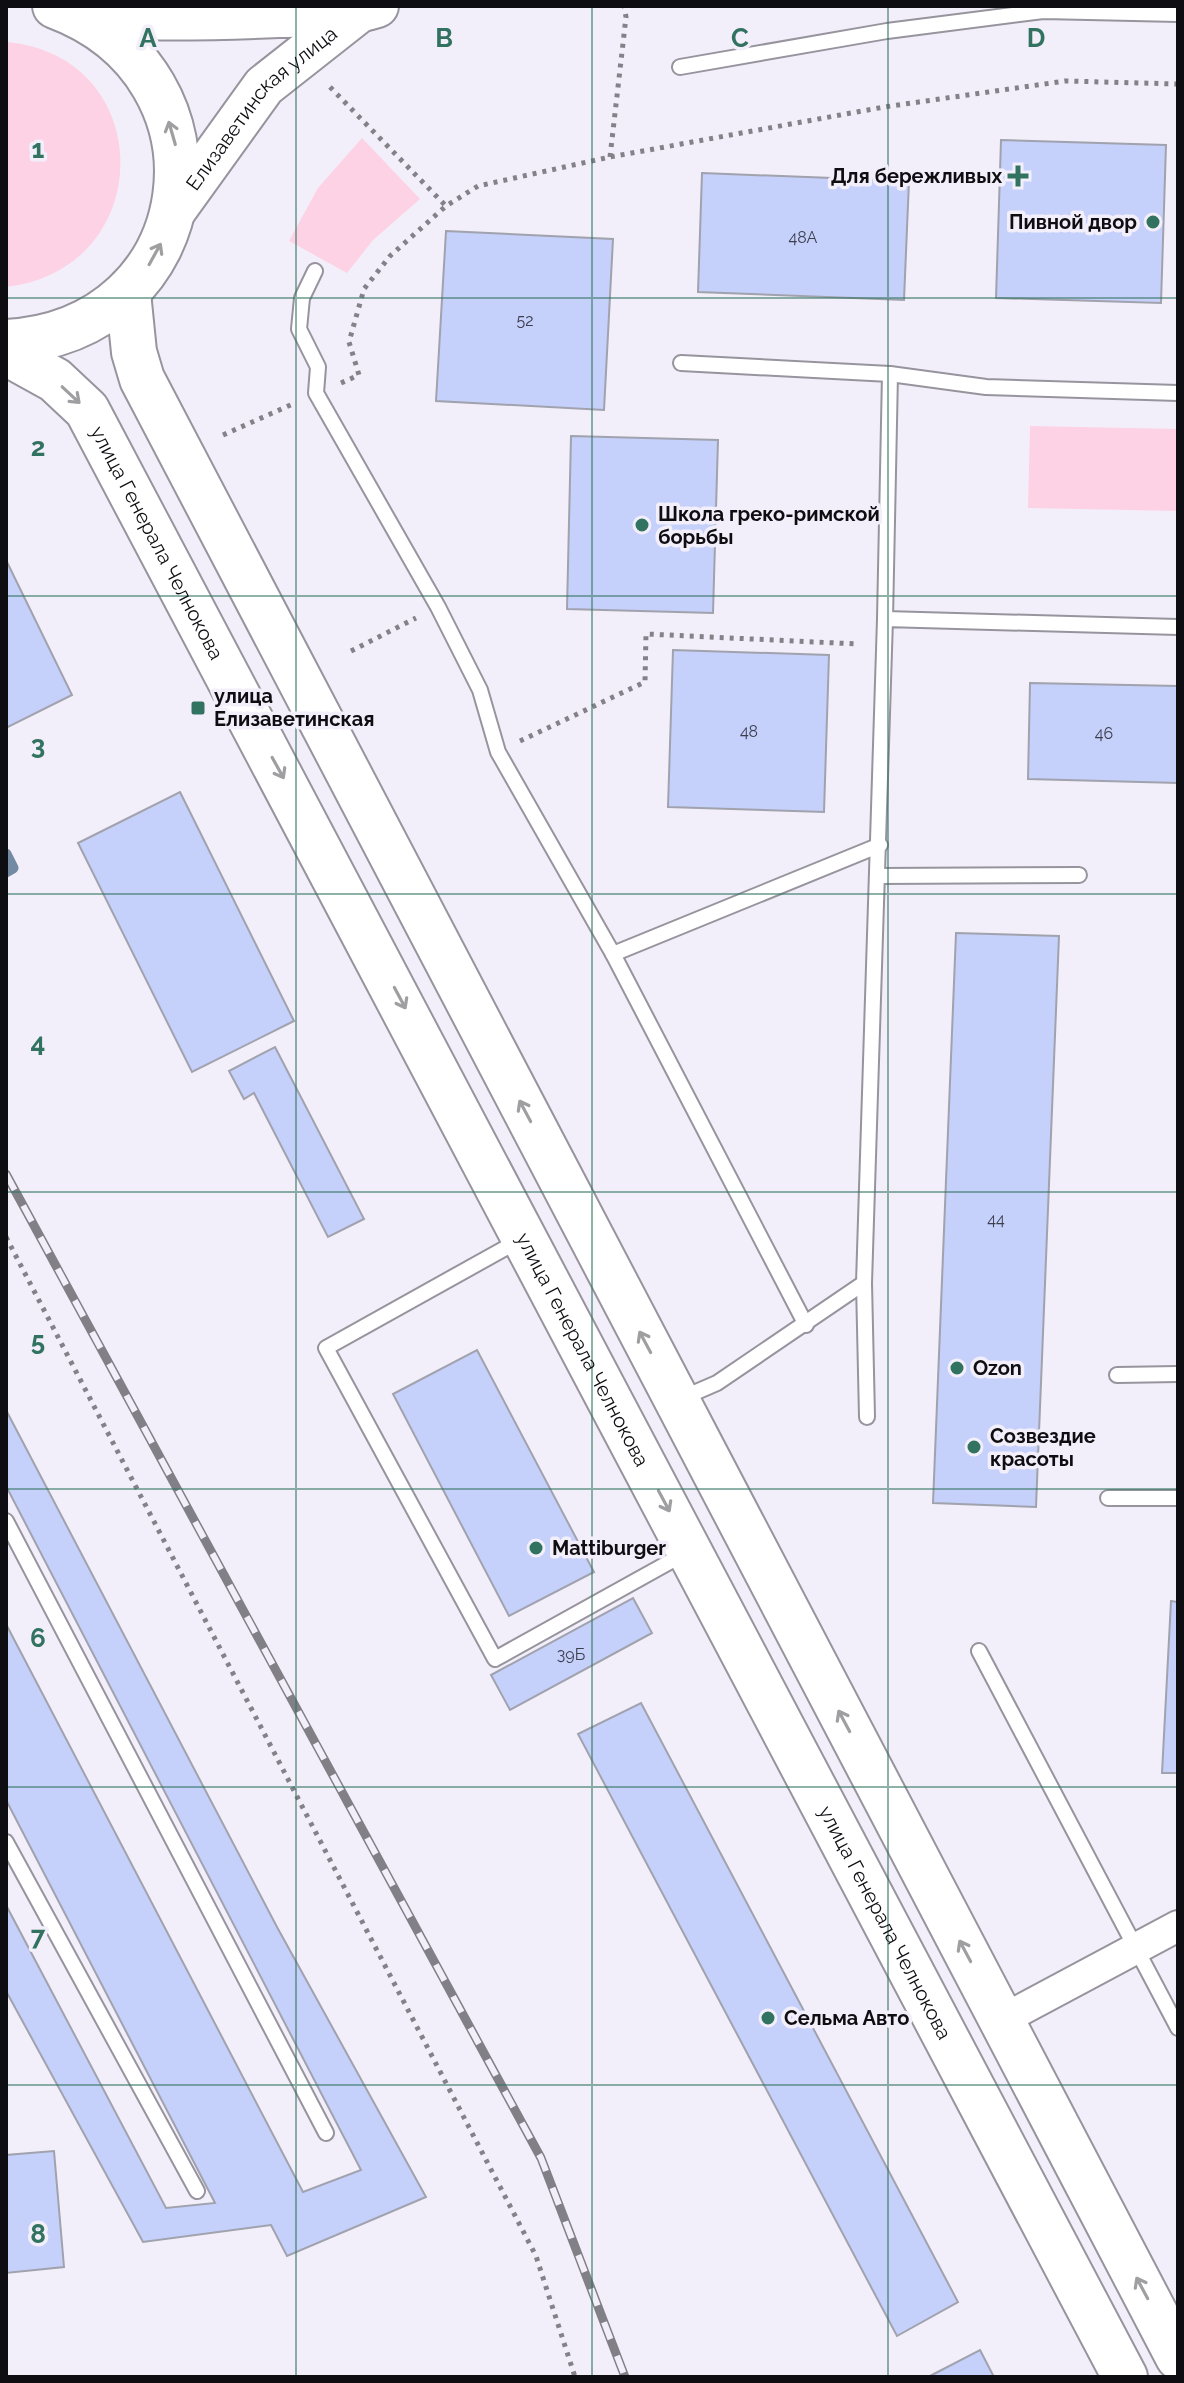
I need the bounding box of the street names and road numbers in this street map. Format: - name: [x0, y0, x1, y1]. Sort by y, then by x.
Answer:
- street label: Елизаветинская улица: [181, 21, 342, 195]
- street label: улица Генерала Челнокова: [86, 422, 229, 664]
- street label: улица Генерала Челнокова: [511, 1228, 654, 1470]
- street label: улица Генерала Челнокова: [814, 1802, 957, 2043]

